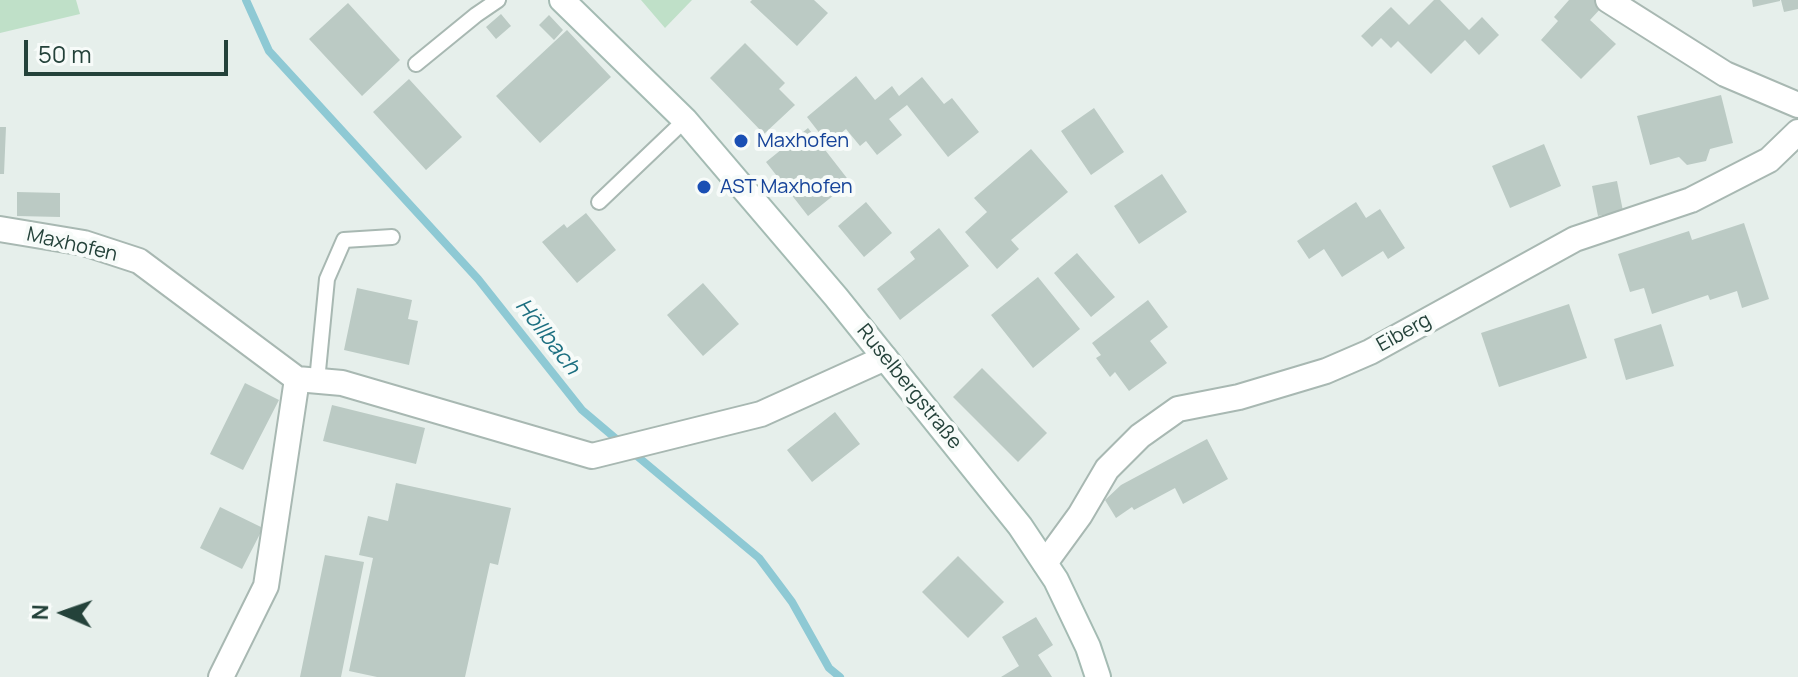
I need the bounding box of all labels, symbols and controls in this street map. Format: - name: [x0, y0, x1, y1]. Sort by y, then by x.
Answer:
- scale bar: [28, 24, 232, 74]
- text: 50 m: [38, 37, 92, 70]
- place label: Maxhofen: [757, 129, 849, 153]
- marker: Maxhofen: [732, 132, 750, 150]
- place label: AST Maxhofen: [720, 175, 853, 199]
- marker: AST Maxhofen: [695, 178, 713, 196]
- street label: Maxhofen: [24, 223, 120, 267]
- water label: Höllbach: [509, 294, 585, 380]
- street label: Eiberg: [1373, 308, 1435, 358]
- street label: Ruselbergstraße: [851, 320, 967, 454]
- north arrow: [24, 573, 104, 653]
- text: N: [25, 604, 55, 621]

